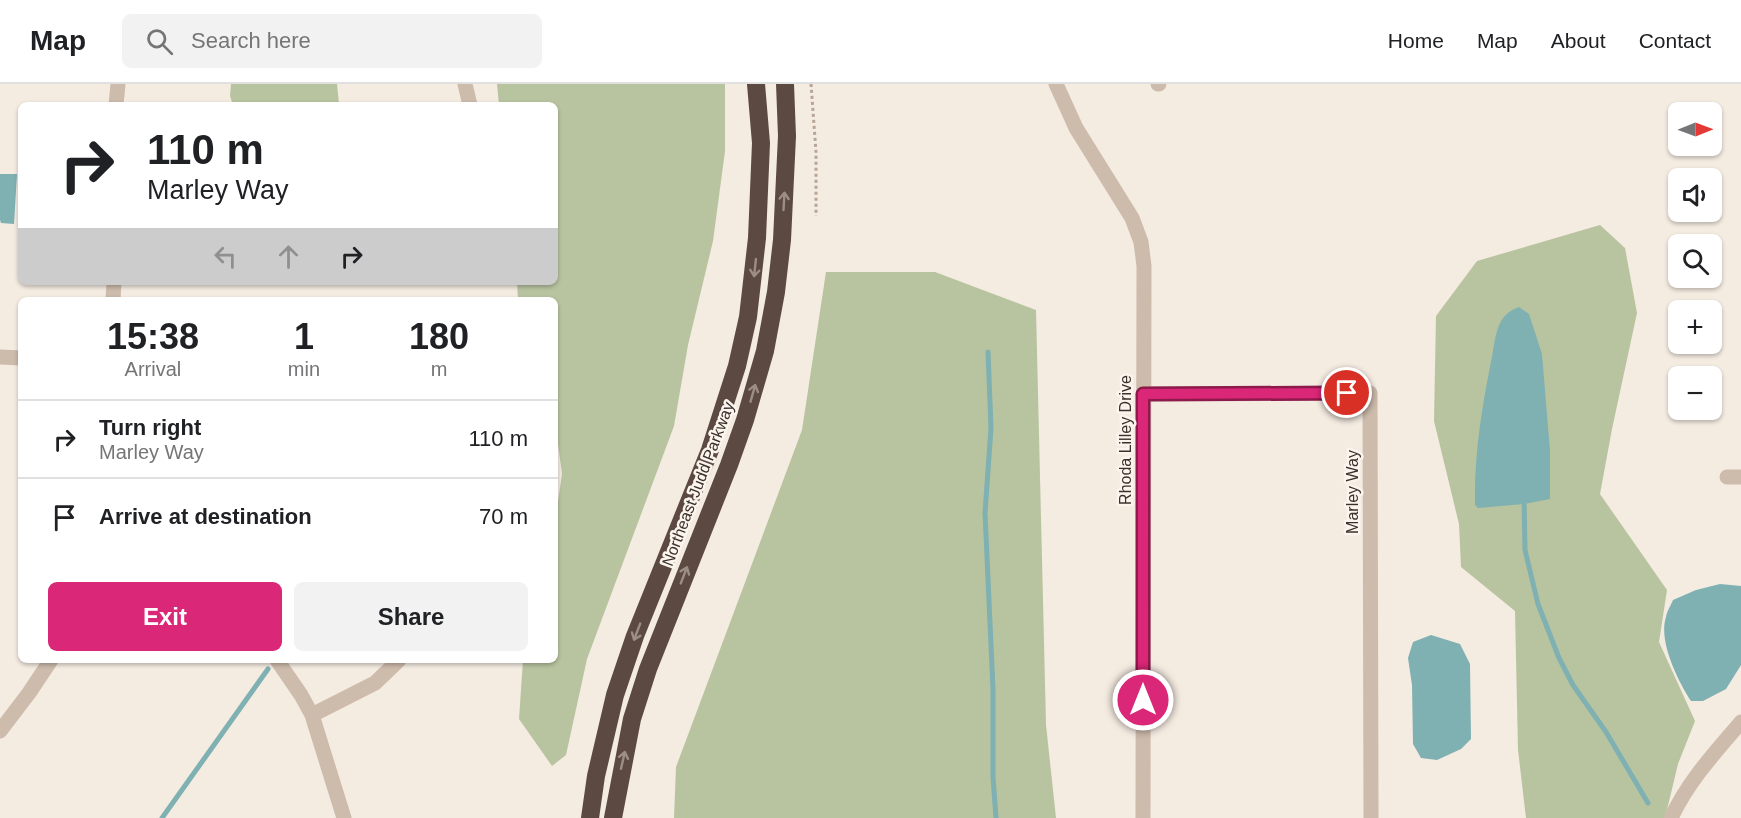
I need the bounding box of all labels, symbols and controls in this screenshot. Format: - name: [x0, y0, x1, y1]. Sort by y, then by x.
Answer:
- search box: [122, 14, 542, 68]
- text: Map: [30, 25, 86, 56]
- icon: search: [143, 25, 176, 58]
- text: Search here: [191, 28, 311, 53]
- text: Home: [1388, 29, 1444, 52]
- text: Map: [1477, 29, 1518, 52]
- text: About: [1551, 29, 1606, 52]
- text: Contact: [1639, 29, 1711, 52]
- north arrow: [1668, 102, 1722, 156]
- map controls: [1668, 102, 1722, 420]
- icon: right: [48, 126, 126, 204]
- text: 110 m: [147, 126, 264, 173]
- button: sound: [1668, 168, 1722, 222]
- text: Marley Way: [147, 175, 289, 205]
- one-way arrow: [779, 192, 790, 212]
- button: search: [1668, 234, 1722, 288]
- icon: left: [209, 240, 242, 273]
- icon: ahead: [272, 240, 305, 273]
- icon: right: [335, 240, 368, 273]
- one-way arrow: [749, 258, 760, 278]
- button: +: [1668, 300, 1722, 354]
- text: 15:38: [107, 316, 199, 357]
- text: 1: [294, 316, 314, 357]
- text: 180: [409, 316, 469, 357]
- text: Arrival: [125, 358, 181, 380]
- text: min: [288, 358, 320, 380]
- text: m: [431, 358, 447, 380]
- button: −: [1668, 366, 1722, 420]
- pin: [1321, 367, 1372, 418]
- street label: Rhoda Lilley Drive: [1117, 375, 1134, 505]
- icon: arrive: [1330, 376, 1363, 409]
- one-way arrow: [748, 384, 759, 403]
- street label: Northeast Judd Parkway: [659, 400, 737, 568]
- text: Turn right: [99, 415, 201, 440]
- icon: right: [48, 423, 81, 456]
- text: 110 m: [468, 426, 528, 451]
- text: Marley Way: [99, 441, 204, 463]
- street label: Marley Way: [1344, 450, 1361, 534]
- icon: arrive: [48, 501, 81, 534]
- text: Arrive at destination: [99, 504, 312, 529]
- text: 70 m: [479, 504, 528, 529]
- one-way arrow: [679, 567, 690, 585]
- button: Exit: [48, 582, 282, 651]
- button: Share: [294, 582, 528, 651]
- one-way arrow: [630, 622, 641, 641]
- position arrow: [1111, 668, 1175, 732]
- one-way arrow: [618, 751, 629, 771]

